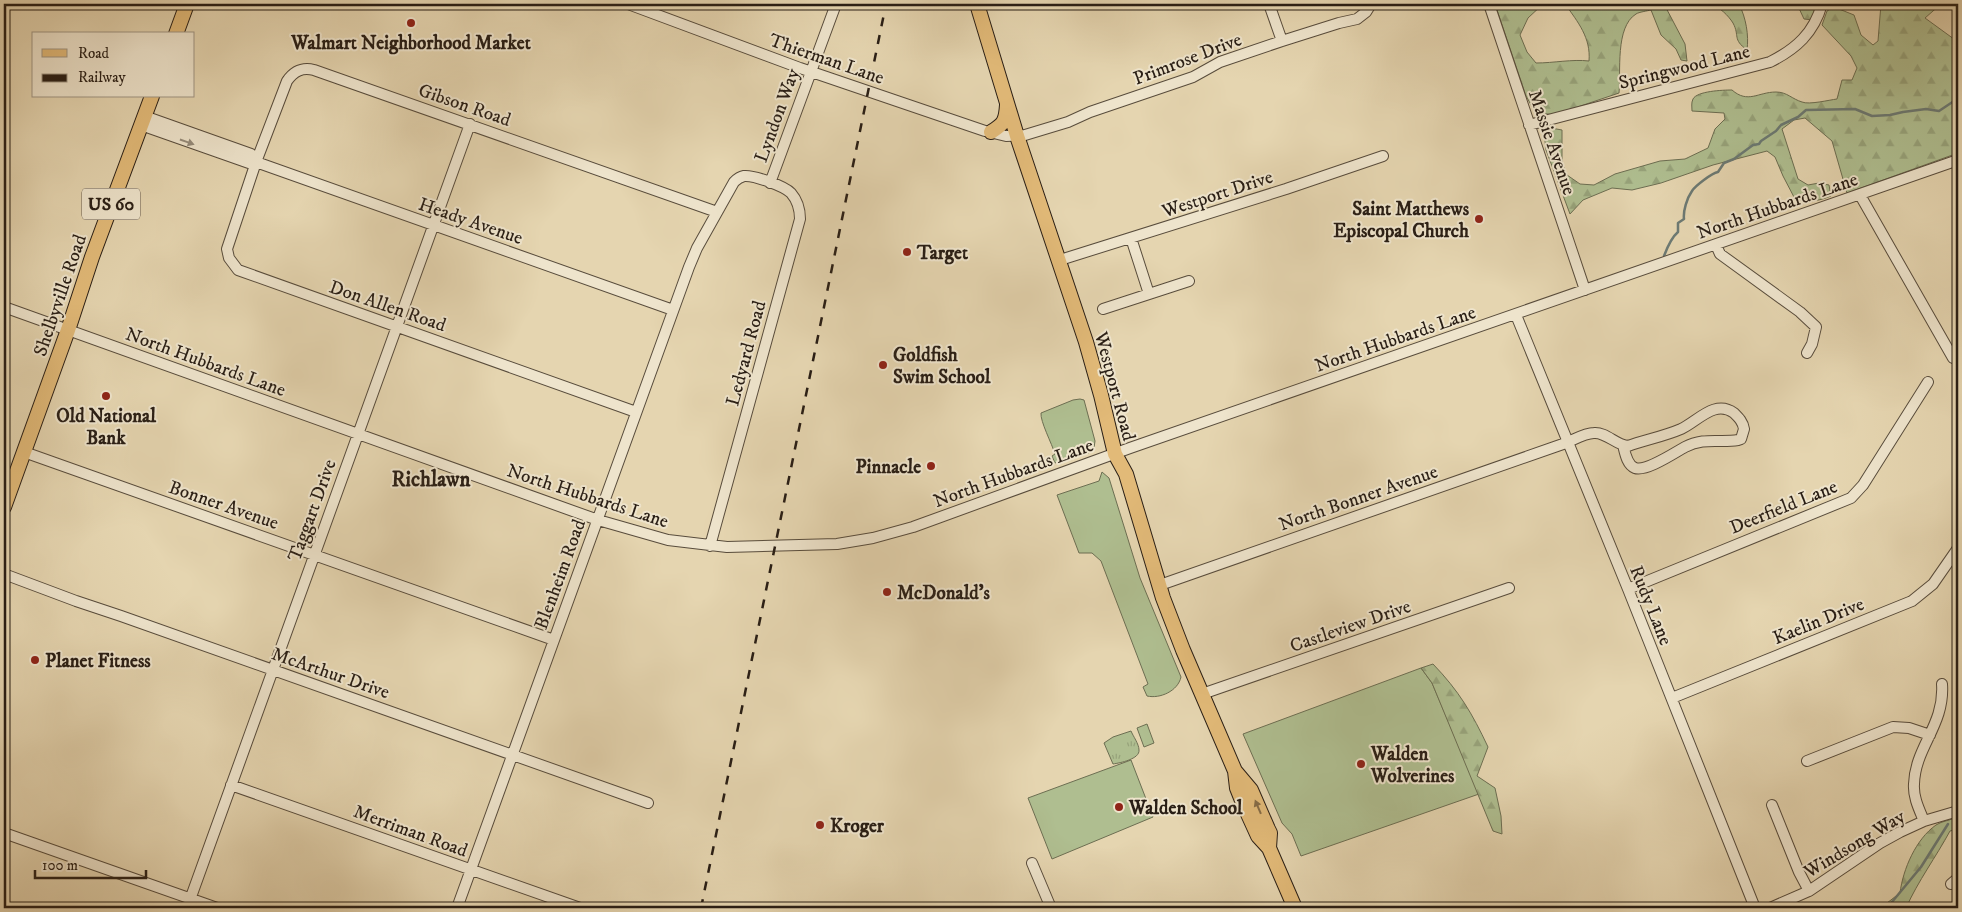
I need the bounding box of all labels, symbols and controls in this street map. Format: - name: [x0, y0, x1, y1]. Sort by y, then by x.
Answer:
- marker: Walmart Neighborhood Market: [405, 17, 417, 29]
- street label: Primrose Drive: [1130, 28, 1245, 91]
- street label: Thierman Lane: [766, 29, 887, 90]
- legend: [32, 32, 195, 98]
- place label: Walmart Neighborhood Market: [290, 32, 532, 55]
- street label: Springwood Lane: [1616, 40, 1753, 95]
- text: Road: [78, 44, 110, 63]
- street label: Lyndon Way: [750, 64, 805, 166]
- text: Railway: [78, 68, 126, 87]
- street label: Gibson Road: [415, 79, 514, 132]
- street label: Massie Avenue: [1523, 87, 1580, 198]
- one-way arrow: [180, 138, 195, 146]
- street label: Westport Drive: [1158, 166, 1276, 223]
- street label: North Hubbards Lane: [1694, 168, 1861, 245]
- road number: US 60: [82, 188, 140, 220]
- street label: Heady Avenue: [415, 193, 526, 250]
- place label: Saint Matthews Episcopal Church: [1333, 198, 1470, 243]
- marker: Saint Matthews Episcopal Church: [1473, 213, 1485, 225]
- street label: Shelbyville Road: [29, 231, 92, 359]
- place label: Target: [916, 242, 969, 265]
- marker: Target: [901, 246, 913, 258]
- street label: Don Allen Road: [326, 276, 449, 337]
- street label: Ledyard Road: [721, 298, 772, 408]
- street label: North Hubbards Lane: [1312, 301, 1479, 378]
- street label: North Hubbards Lane: [122, 323, 289, 402]
- street label: Westport Road: [1089, 328, 1140, 444]
- place label: Goldfish Swim School: [893, 344, 991, 389]
- marker: Goldfish Swim School: [877, 359, 889, 371]
- marker: Old National Bank: [100, 390, 112, 402]
- place label: Old National Bank: [56, 405, 156, 450]
- street label: North Hubbards Lane: [930, 434, 1097, 513]
- street label: Taggart Drive: [283, 456, 342, 565]
- place label: Pinnacle: [855, 456, 921, 479]
- street label: North Hubbards Lane: [504, 459, 671, 533]
- marker: Pinnacle: [925, 460, 937, 472]
- street label: North Bonner Avenue: [1276, 460, 1441, 536]
- district label: Richlawn: [392, 467, 472, 493]
- street label: Deerfield Lane: [1726, 475, 1841, 539]
- street label: Bonner Avenue: [165, 476, 282, 535]
- street label: Blenheim Road: [530, 516, 591, 633]
- street label: Rudy Lane: [1624, 562, 1677, 649]
- place label: McDonald's: [897, 582, 990, 605]
- marker: McDonald's: [881, 586, 893, 598]
- street label: Kaelin Drive: [1770, 593, 1868, 650]
- street label: Castleview Drive: [1287, 595, 1414, 658]
- street label: McArthur Drive: [269, 643, 393, 704]
- place label: Planet Fitness: [45, 650, 151, 673]
- marker: Planet Fitness: [29, 654, 41, 666]
- place label: Walden Wolverines: [1370, 743, 1455, 788]
- marker: Walden Wolverines: [1355, 758, 1367, 770]
- place label: Walden School: [1128, 797, 1243, 820]
- street label: Merriman Road: [350, 800, 471, 863]
- one-way arrow: [1254, 800, 1262, 814]
- marker: Walden School: [1113, 801, 1125, 813]
- street label: Windsong Way: [1799, 805, 1910, 884]
- place label: Kroger: [830, 815, 885, 838]
- marker: Kroger: [814, 819, 826, 831]
- scale bar: [35, 847, 146, 879]
- text: 100 m: [42, 856, 78, 875]

